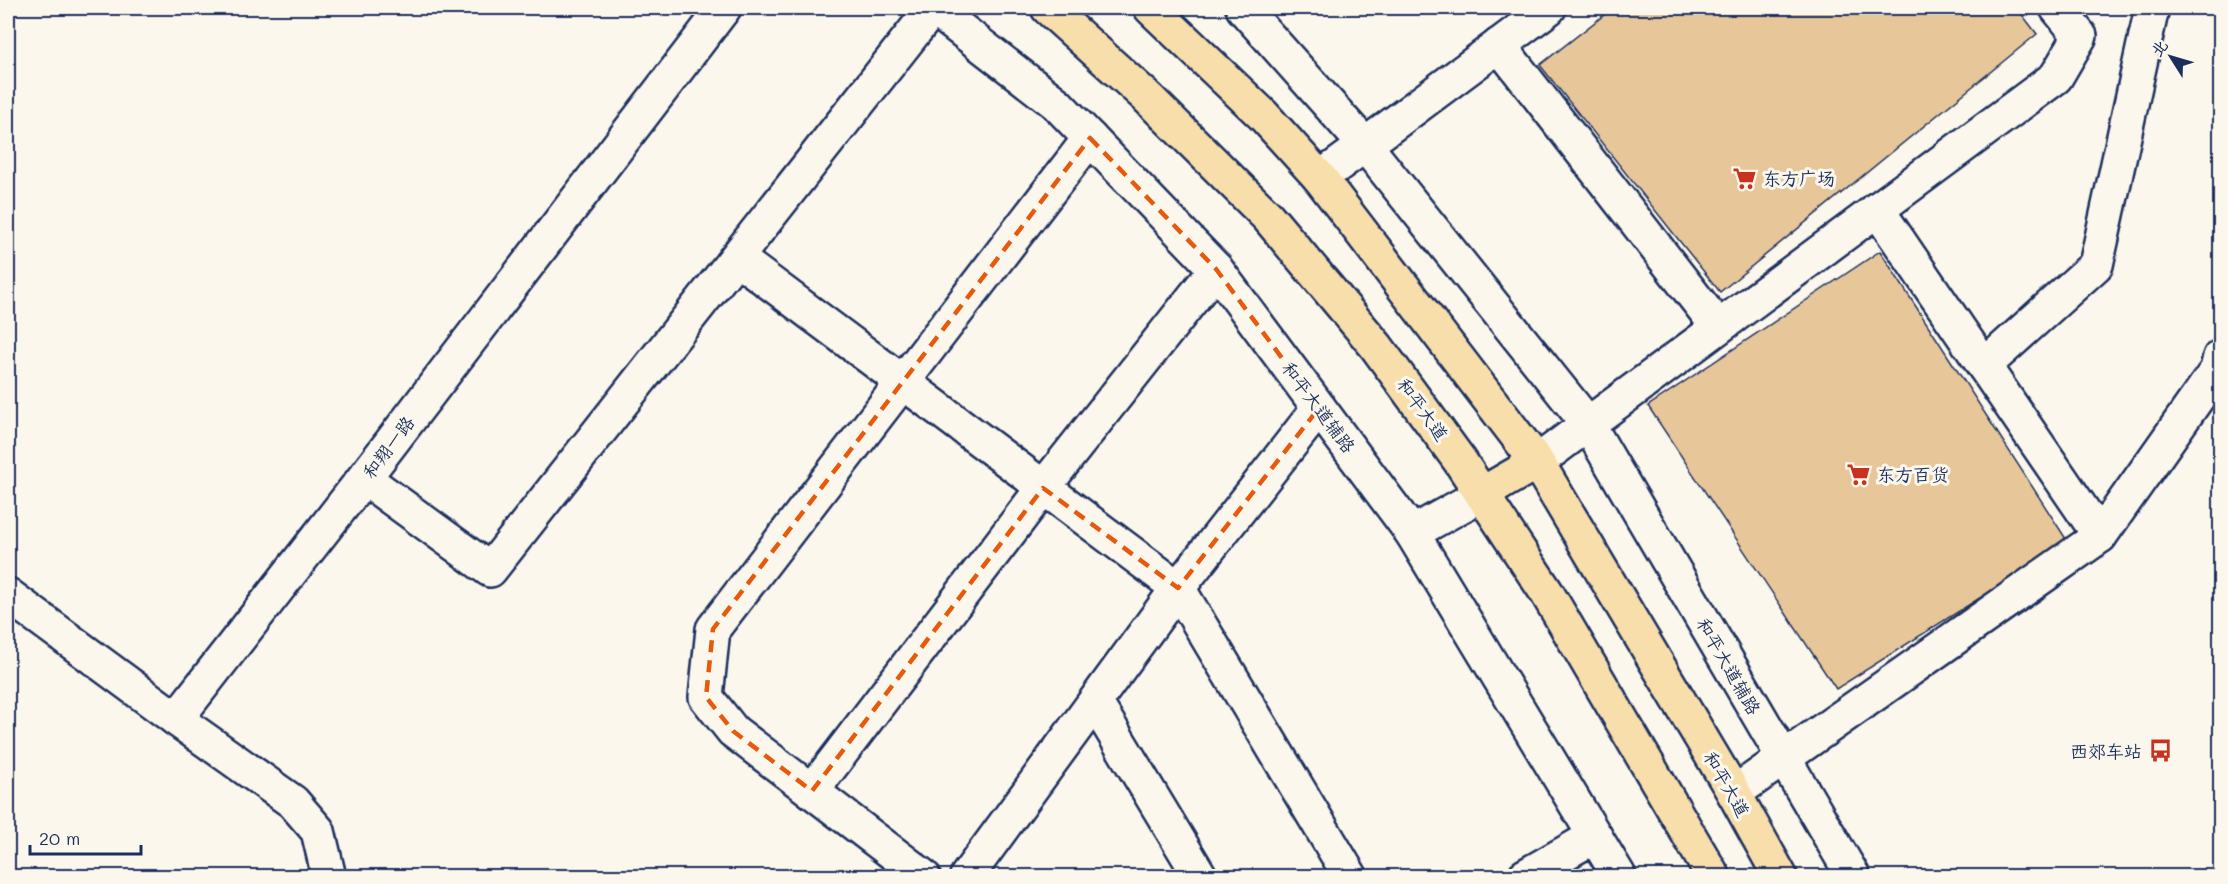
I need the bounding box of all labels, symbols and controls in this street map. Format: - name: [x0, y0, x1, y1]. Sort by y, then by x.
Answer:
- north arrow: [2141, 27, 2201, 87]
- text: 北: [2145, 35, 2172, 60]
- supermarket icon: 东方广场: [1732, 165, 1758, 191]
- place label: 东方广场: [1763, 166, 1835, 190]
- street label: 和平大道辅路: [1277, 357, 1361, 457]
- street label: 和平大道: [1392, 373, 1454, 445]
- street label: 和翔一路: [357, 411, 419, 483]
- supermarket icon: 东方百货: [1846, 461, 1872, 487]
- place label: 东方百货: [1877, 462, 1949, 486]
- street label: 和平大道辅路: [1692, 613, 1766, 719]
- bus stop icon: 西郊车站: [2147, 738, 2173, 764]
- place label: 西郊车站: [2070, 739, 2142, 763]
- street label: 和平大道: [1699, 747, 1755, 821]
- scale bar: [30, 818, 141, 856]
- text: 20 m: [39, 826, 80, 850]

